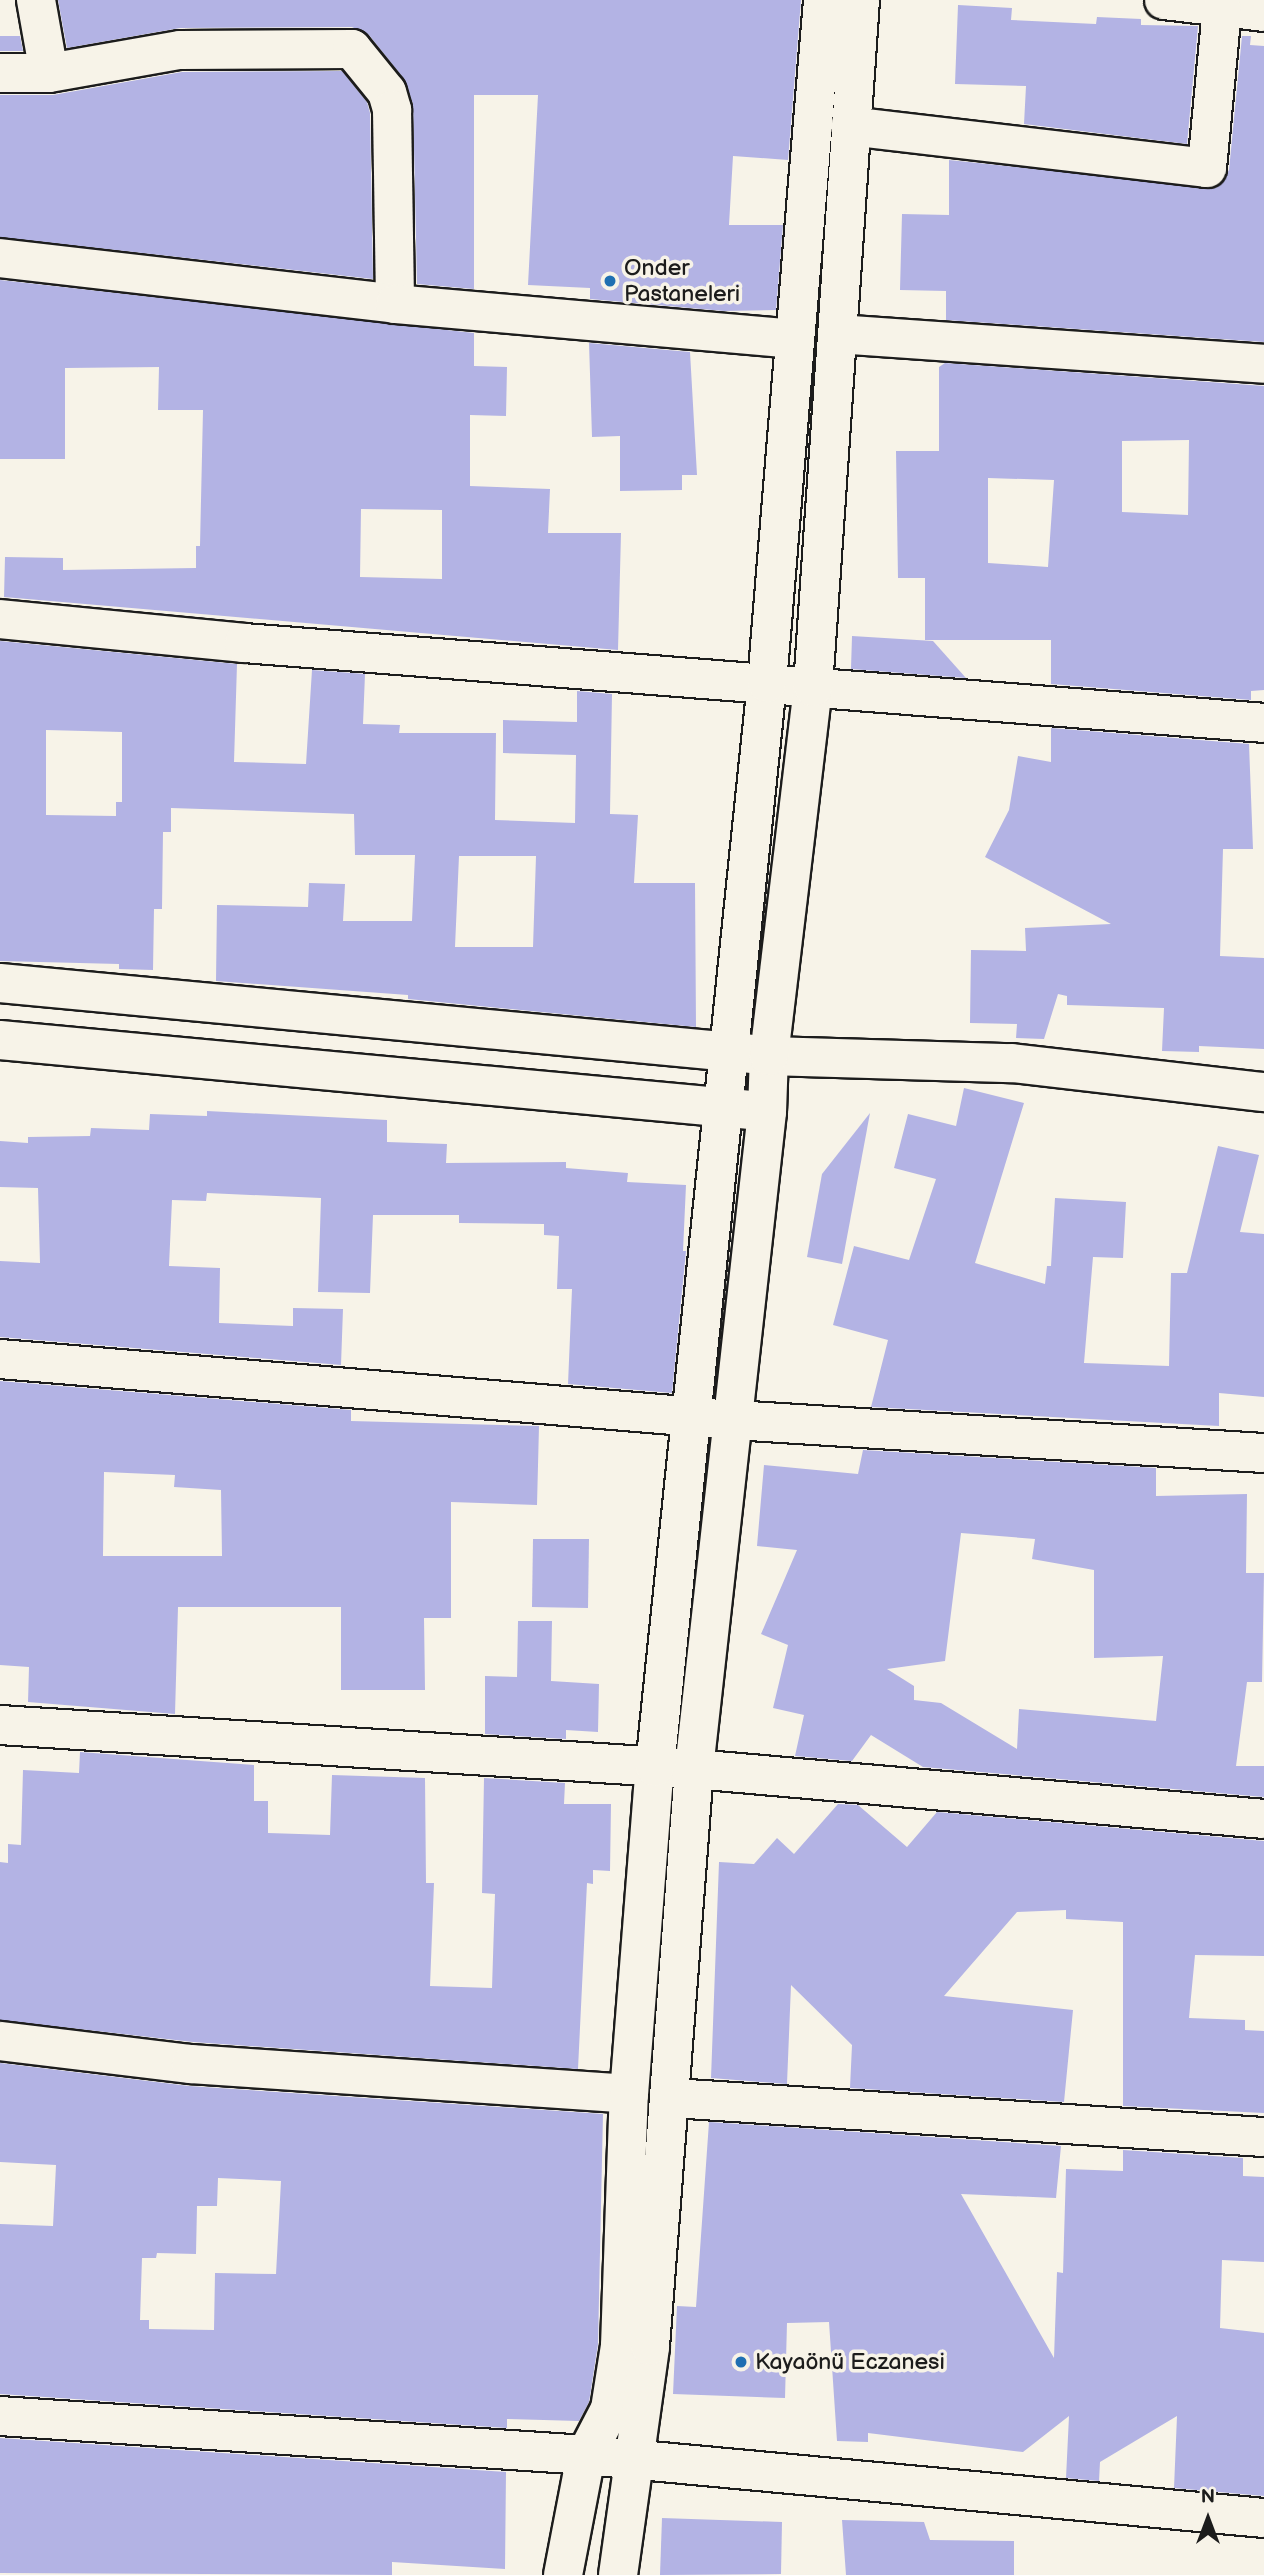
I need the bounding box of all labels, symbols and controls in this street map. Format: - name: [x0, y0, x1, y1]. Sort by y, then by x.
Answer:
- place label: Onder Pastaneleri: [624, 254, 740, 308]
- marker: Onder Pastaneleri: [602, 273, 618, 289]
- place label: Kayaönü Eczanesi: [755, 2348, 945, 2376]
- marker: Kayaönü Eczanesi: [733, 2354, 749, 2370]
- north arrow: [1173, 2484, 1243, 2554]
- text: N: [1201, 2486, 1215, 2509]

